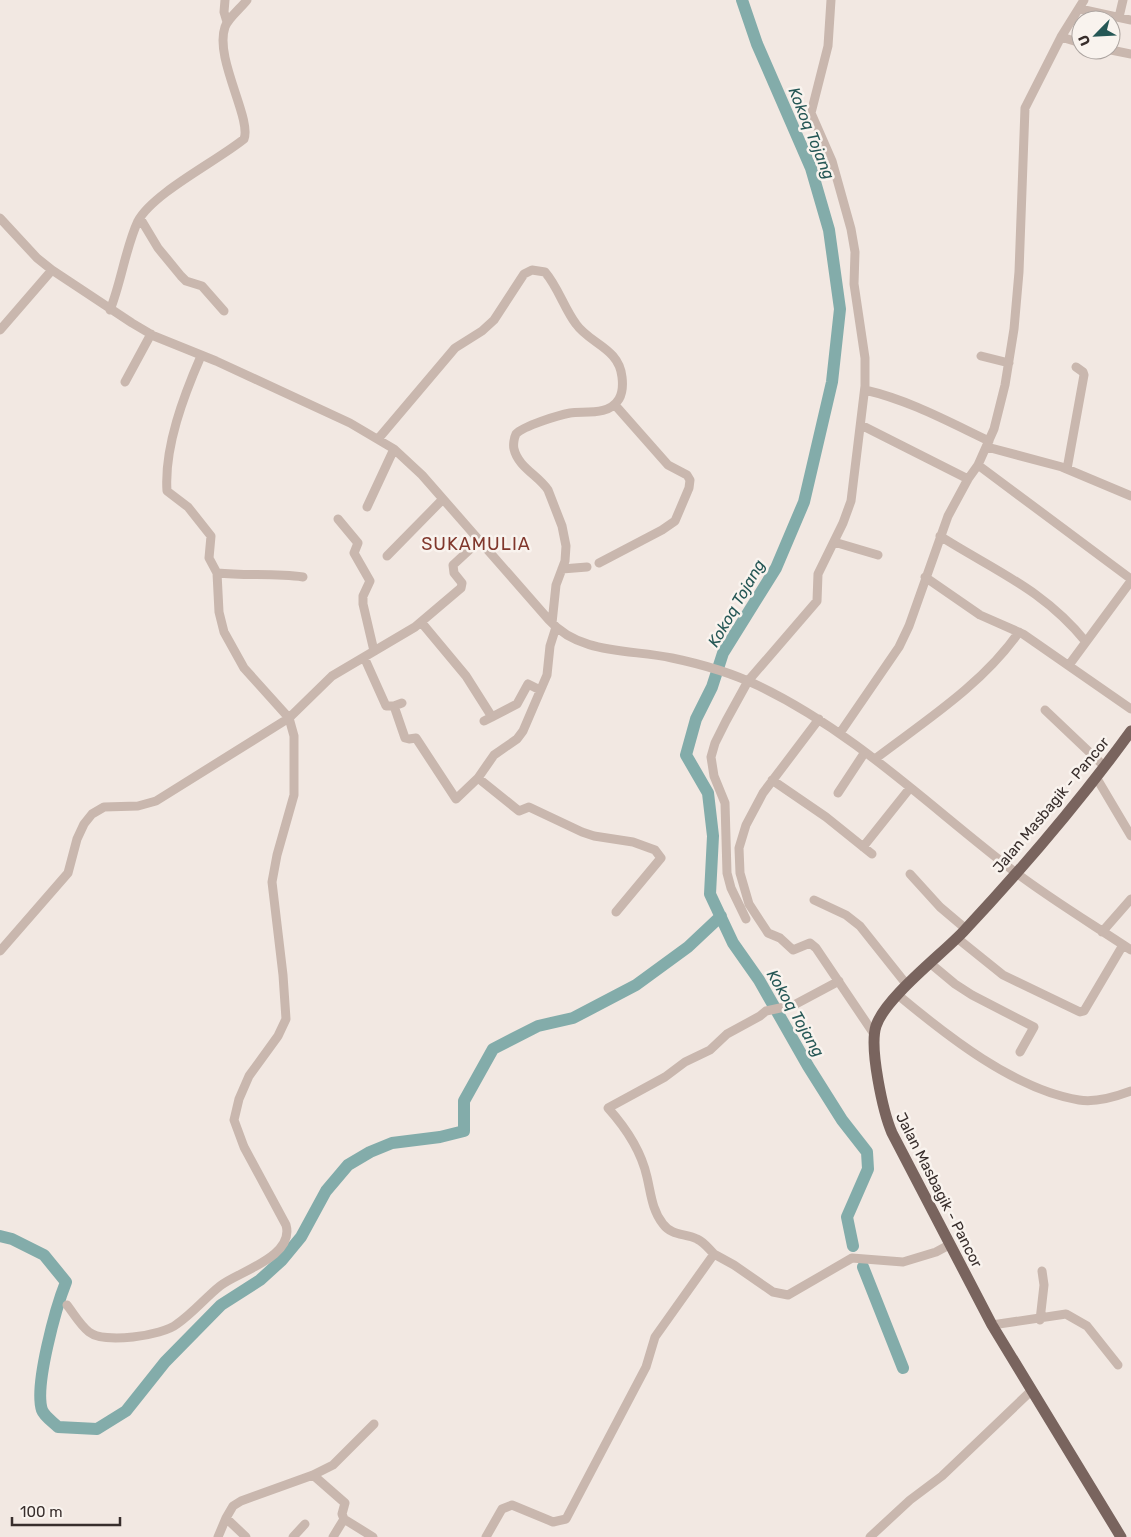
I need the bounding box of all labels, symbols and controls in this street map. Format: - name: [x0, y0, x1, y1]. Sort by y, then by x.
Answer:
- north arrow: [1071, 10, 1121, 60]
- text: U: [1075, 32, 1094, 48]
- water label: Kokoq Tojang: [784, 84, 839, 182]
- district label: SUKAMULIA: [421, 533, 531, 555]
- water label: Kokoq Tojang: [704, 556, 769, 650]
- street label: Jalan Masbagik - Pancor: [989, 733, 1113, 877]
- water label: Kokoq Tojang: [763, 966, 828, 1061]
- street label: Jalan Masbagik - Pancor: [892, 1109, 986, 1271]
- scale bar: [12, 1494, 120, 1526]
- text: 100 m: [20, 1503, 62, 1521]

